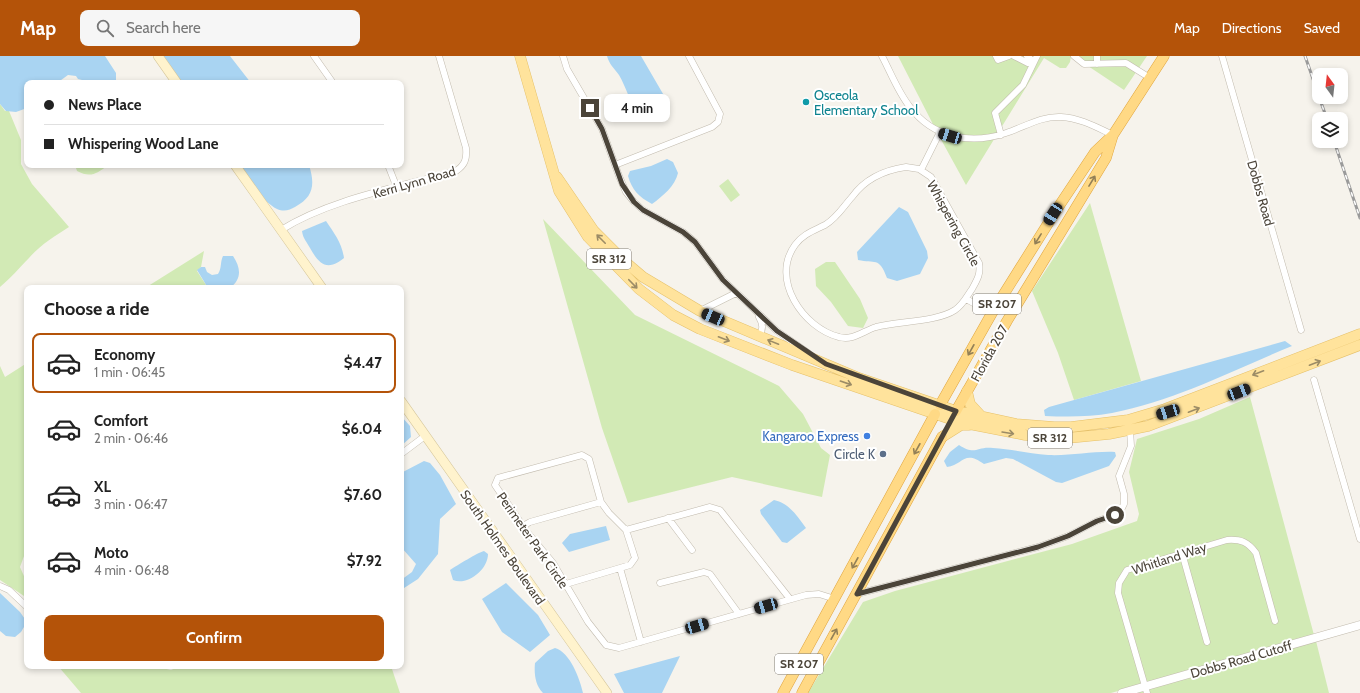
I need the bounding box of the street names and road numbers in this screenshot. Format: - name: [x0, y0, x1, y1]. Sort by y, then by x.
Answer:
- street label: Dobbs Road: [1244, 158, 1278, 228]
- street label: Kerri Lynn Road: [371, 163, 457, 201]
- street label: Whispering Circle: [924, 177, 984, 269]
- road number: SR 312: [587, 249, 631, 269]
- road number: SR 207: [973, 294, 1021, 314]
- street label: Florida 207: [967, 321, 1011, 384]
- road number: SR 312: [1028, 428, 1072, 448]
- street label: South Holmes Boulevard: [457, 486, 549, 608]
- street label: Perimeter Park Circle: [494, 489, 572, 592]
- street label: Whitland Way: [1130, 538, 1209, 578]
- street label: Dobbs Road Cutoff: [1188, 637, 1294, 681]
- road number: SR 207: [775, 654, 823, 674]

